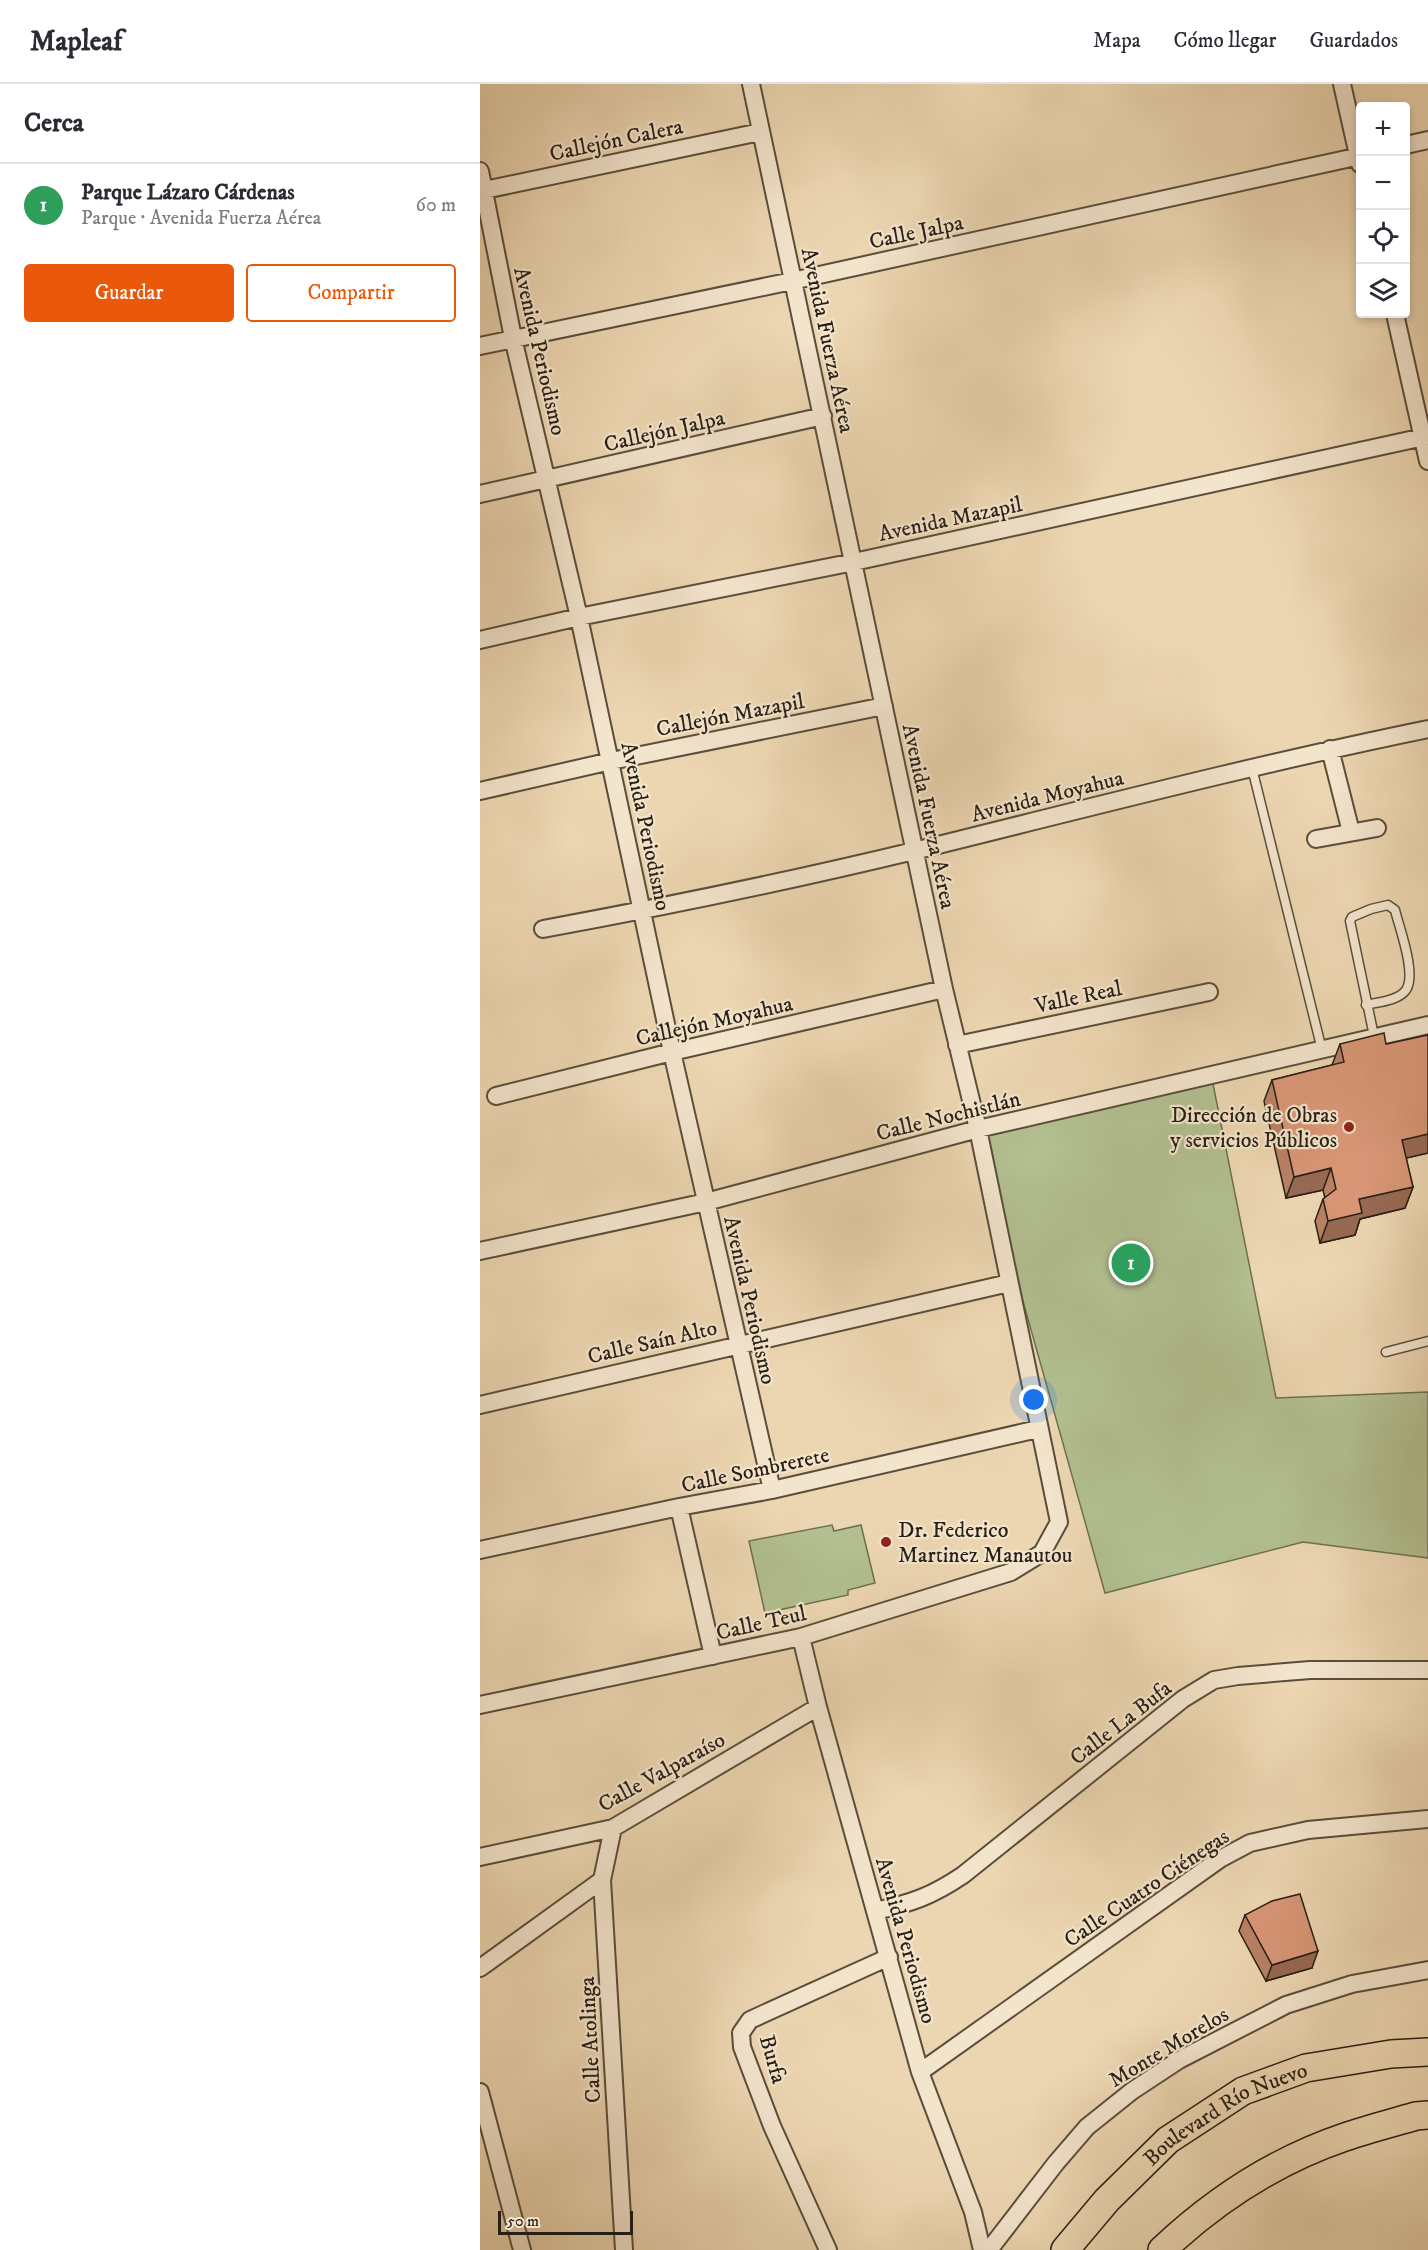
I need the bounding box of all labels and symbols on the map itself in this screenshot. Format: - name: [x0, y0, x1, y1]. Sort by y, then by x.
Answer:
- street label: Callejón Calera: [547, 113, 686, 168]
- street label: Calle Jalpa: [867, 209, 967, 256]
- street label: Avenida Fuerza Aérea: [795, 245, 860, 436]
- street label: Avenida Periodismo: [507, 265, 572, 438]
- street label: Callejón Jalpa: [601, 404, 728, 458]
- street label: Avenida Mazapil: [876, 491, 1025, 548]
- street label: Callejón Mazapil: [654, 688, 807, 743]
- street label: Avenida Fuerza Aérea: [896, 721, 961, 912]
- street label: Avenida Periodismo: [614, 739, 677, 913]
- street label: Avenida Moyahua: [968, 764, 1127, 828]
- street label: Valle Real: [1031, 975, 1125, 1020]
- street label: Callejón Moyahua: [633, 990, 796, 1053]
- street label: Calle Nochistlán: [873, 1085, 1024, 1147]
- place label: Dirección de Obras y servicios Públicos: [1170, 1102, 1337, 1154]
- marker: Dirección de Obras y servicios Públicos: [1342, 1120, 1356, 1134]
- street label: Avenida Periodismo: [717, 1214, 782, 1387]
- pin: 1: [1112, 1240, 1150, 1286]
- street label: Calle Saín Alto: [585, 1314, 720, 1370]
- your location: [1019, 1385, 1048, 1414]
- street label: Calle Sombrerete: [679, 1442, 832, 1499]
- place label: Dr. Federico Martinez Manautou: [898, 1517, 1072, 1569]
- marker: Dr. Federico Martinez Manautou: [879, 1535, 893, 1549]
- street label: Calle Teul: [714, 1600, 809, 1647]
- street label: Calle La Bufa: [1065, 1675, 1178, 1771]
- street label: Calle Valparaíso: [593, 1726, 730, 1818]
- street label: Calle Cuatro Ciénegas: [1059, 1823, 1235, 1954]
- street label: Avenida Periodismo: [869, 1854, 942, 2027]
- street label: Calle Atolinga: [574, 1975, 607, 2104]
- street label: Monte Morelos: [1104, 2001, 1234, 2094]
- street label: Burfa: [753, 2032, 792, 2087]
- street label: Boulevard Río Nuevo: [1138, 2057, 1311, 2172]
- scale bar: [498, 2208, 633, 2236]

